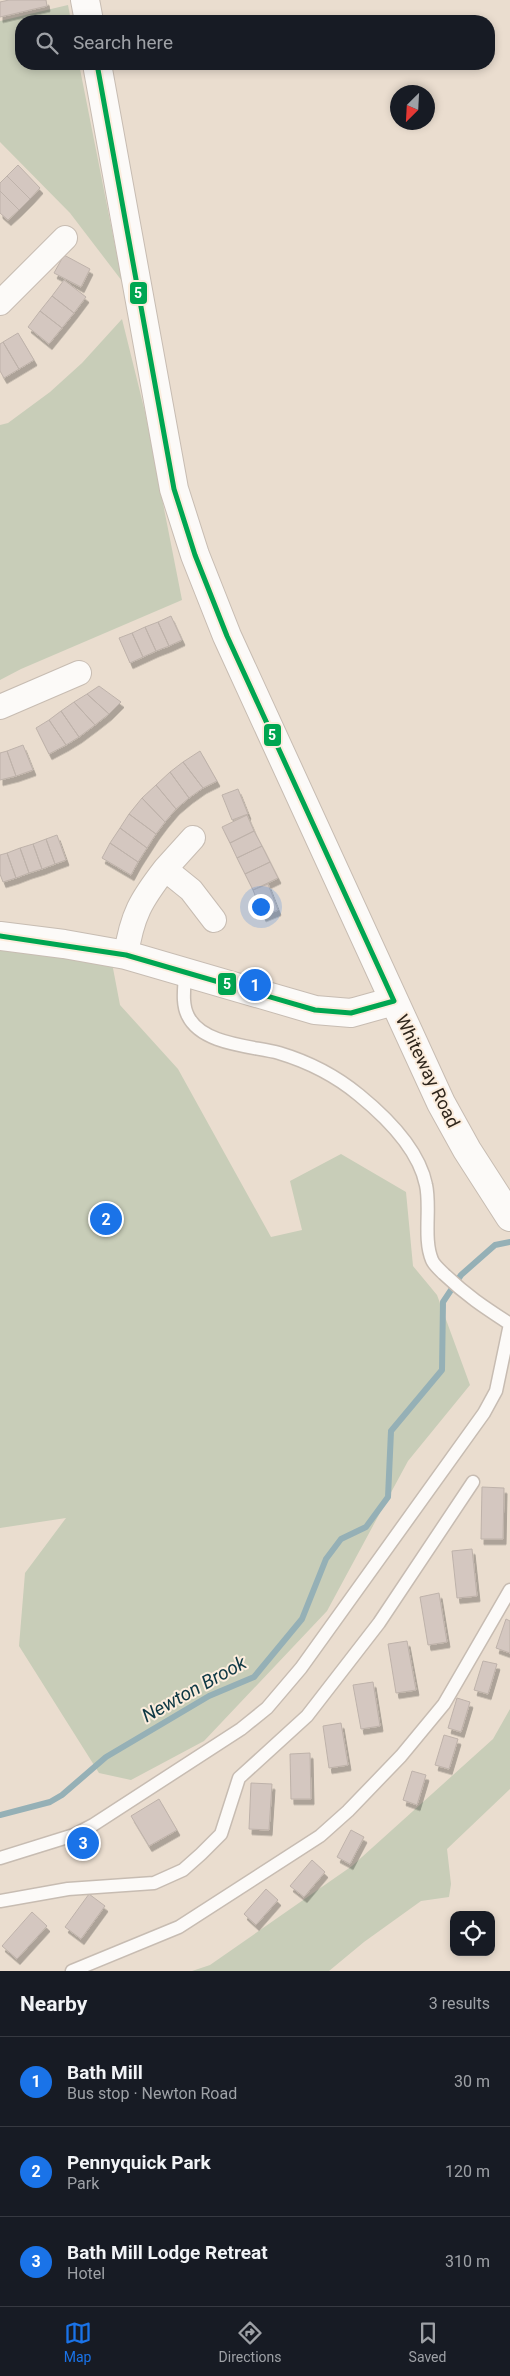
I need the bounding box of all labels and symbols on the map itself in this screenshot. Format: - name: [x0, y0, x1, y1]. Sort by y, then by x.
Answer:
- north arrow: [390, 85, 435, 130]
- line badge: 5: [129, 281, 148, 305]
- text: 5: [134, 285, 142, 301]
- line badge: 5: [263, 723, 282, 747]
- text: 5: [268, 727, 276, 743]
- your location: [248, 894, 274, 920]
- pin: 1: [239, 966, 271, 1004]
- line badge: 5: [217, 972, 237, 996]
- text: 5: [223, 976, 231, 992]
- street label: Whiteway Road: [392, 1011, 464, 1131]
- pin: 2: [90, 1200, 122, 1238]
- water label: Newton Brook: [138, 1651, 251, 1727]
- pin: 3: [67, 1824, 99, 1862]

